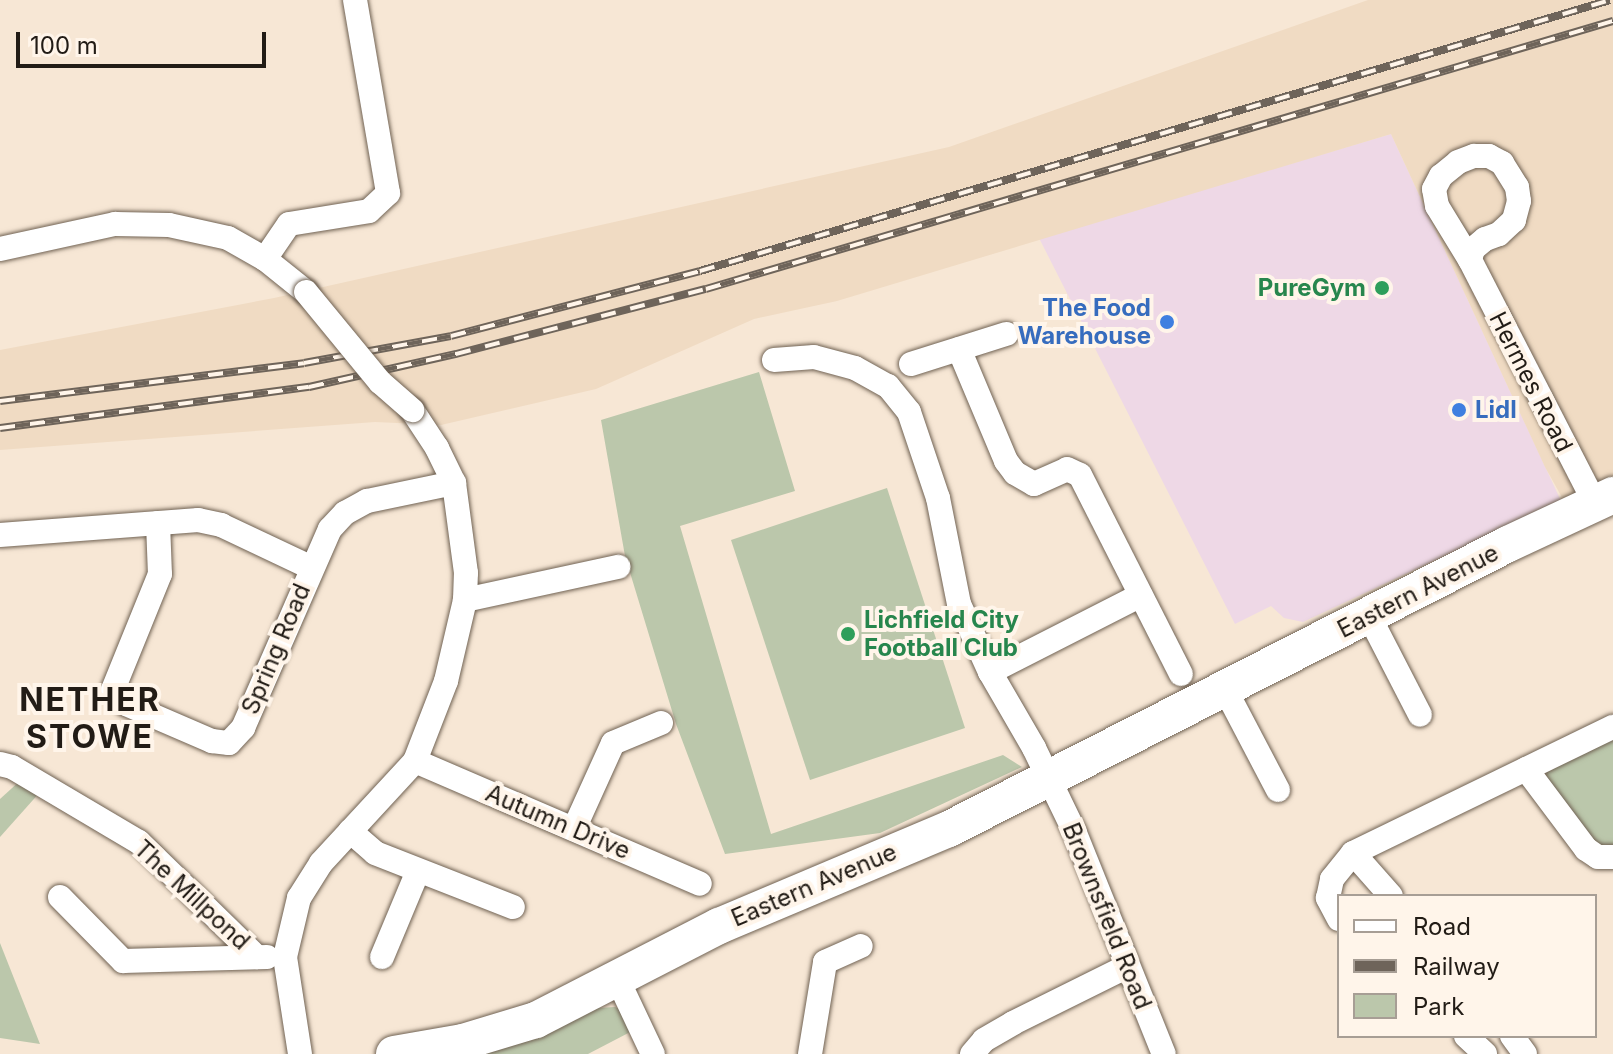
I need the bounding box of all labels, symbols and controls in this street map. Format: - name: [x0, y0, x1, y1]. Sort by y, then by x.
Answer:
- scale bar: [20, 16, 270, 66]
- text: 100 m: [30, 31, 98, 60]
- place label: PureGym: [1258, 274, 1366, 302]
- marker: PureGym: [1373, 279, 1391, 297]
- place label: The Food Warehouse: [1018, 294, 1151, 350]
- street label: Hermes Road: [1483, 307, 1579, 457]
- marker: The Food Warehouse: [1158, 313, 1176, 331]
- place label: Lidl: [1475, 396, 1517, 424]
- marker: Lidl: [1450, 401, 1468, 419]
- street label: Eastern Avenue: [1333, 538, 1503, 644]
- street label: Spring Road: [236, 579, 316, 719]
- place label: Lichfield City Football Club: [864, 606, 1019, 662]
- marker: Lichfield City Football Club: [839, 625, 857, 643]
- district label: NETHER STOWE: [19, 682, 161, 757]
- street label: Autumn Drive: [481, 779, 635, 865]
- street label: Brownsfield Road: [1056, 819, 1158, 1013]
- street label: The Millpond: [128, 834, 256, 956]
- street label: Eastern Avenue: [727, 837, 901, 933]
- legend: [1337, 894, 1597, 1038]
- text: Road: [1413, 912, 1471, 941]
- text: Railway: [1413, 952, 1500, 981]
- text: Park: [1413, 992, 1464, 1021]

